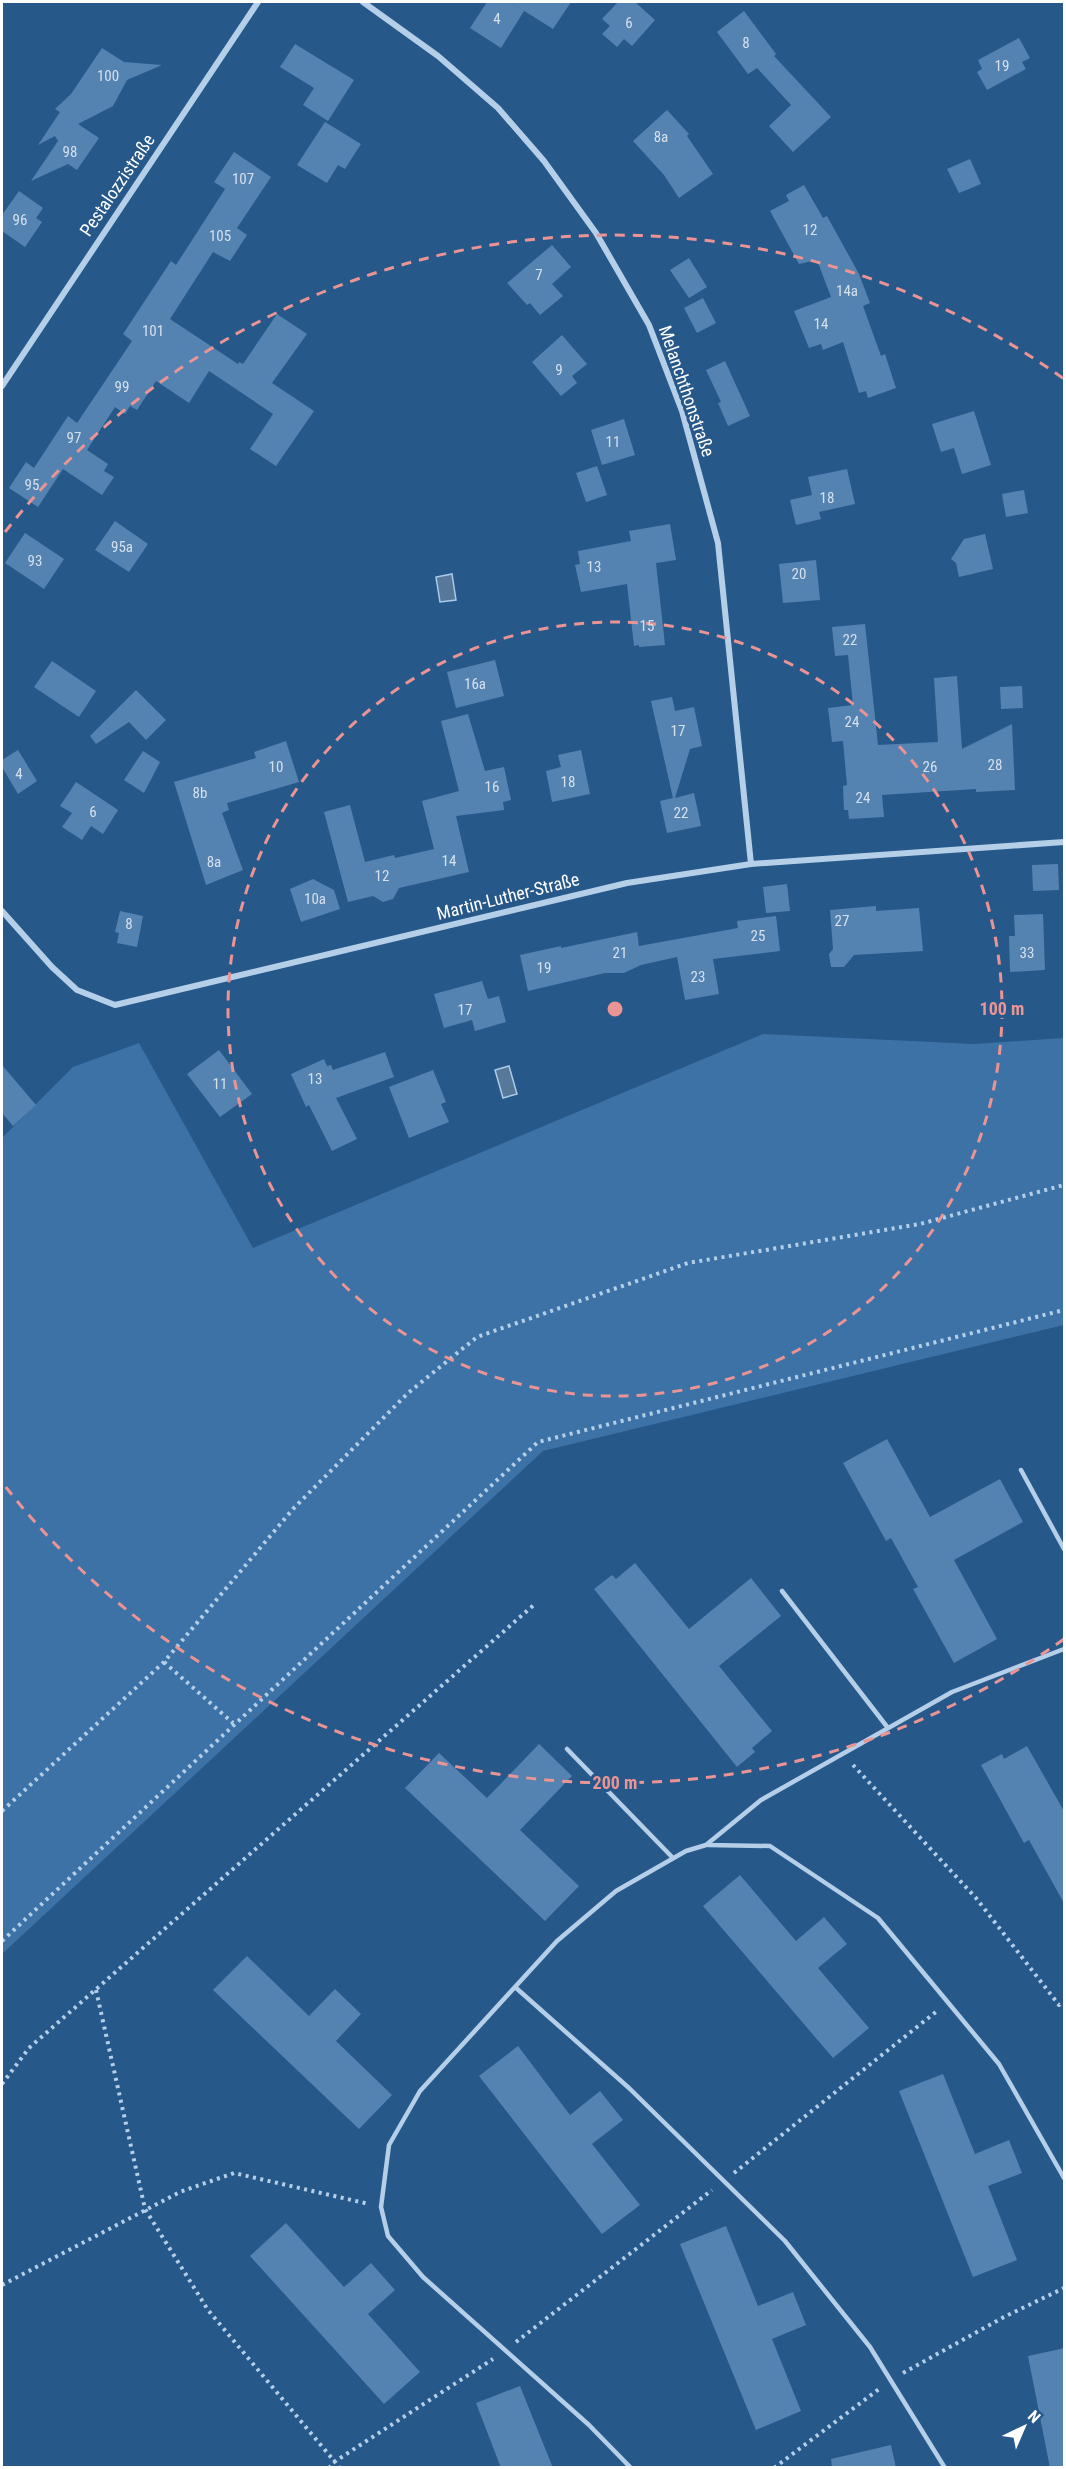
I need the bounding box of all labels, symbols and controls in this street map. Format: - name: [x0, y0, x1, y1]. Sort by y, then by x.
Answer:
- house number: 4: [493, 10, 501, 28]
- house number: 6: [625, 14, 633, 32]
- house number: 8: [742, 34, 750, 52]
- house number: 19: [995, 57, 1009, 75]
- house number: 100: [97, 67, 119, 85]
- house number: 8a: [654, 128, 668, 146]
- street label: Pestalozzistraße: [75, 130, 159, 240]
- house number: 98: [63, 143, 77, 161]
- house number: 107: [232, 170, 254, 188]
- house number: 96: [13, 211, 27, 229]
- house number: 12: [803, 221, 817, 239]
- house number: 105: [209, 227, 231, 245]
- house number: 7: [535, 266, 543, 284]
- house number: 14a: [836, 282, 858, 300]
- house number: 14: [814, 315, 828, 333]
- house number: 101: [142, 322, 164, 340]
- street label: Melanchthonstraße: [655, 323, 719, 459]
- house number: 9: [555, 361, 563, 379]
- house number: 99: [115, 378, 129, 396]
- house number: 97: [67, 429, 81, 447]
- house number: 11: [606, 433, 620, 451]
- house number: 95: [25, 476, 39, 494]
- house number: 18: [820, 489, 834, 507]
- house number: 95a: [111, 538, 133, 556]
- house number: 93: [28, 552, 42, 570]
- house number: 13: [587, 558, 601, 576]
- house number: 20: [792, 565, 806, 583]
- house number: 15: [640, 617, 654, 635]
- house number: 22: [843, 631, 857, 649]
- house number: 16a: [464, 675, 486, 693]
- house number: 24: [845, 713, 859, 731]
- house number: 17: [671, 722, 685, 740]
- house number: 28: [988, 756, 1002, 774]
- house number: 10: [269, 758, 283, 776]
- house number: 26: [923, 758, 937, 776]
- house number: 4: [15, 765, 23, 783]
- house number: 18: [561, 773, 575, 791]
- house number: 16: [485, 778, 499, 796]
- house number: 8b: [193, 784, 207, 802]
- house number: 24: [856, 789, 870, 807]
- house number: 6: [89, 803, 97, 821]
- house number: 22: [674, 804, 688, 822]
- house number: 14: [442, 852, 456, 870]
- house number: 8a: [207, 853, 221, 871]
- house number: 12: [375, 867, 389, 885]
- street label: Martin-Luther-Straße: [434, 868, 582, 924]
- house number: 10a: [304, 890, 326, 908]
- house number: 27: [835, 912, 849, 930]
- house number: 8: [125, 915, 133, 933]
- house number: 25: [751, 927, 765, 945]
- house number: 21: [613, 944, 627, 962]
- house number: 33: [1020, 944, 1034, 962]
- house number: 19: [537, 959, 551, 977]
- house number: 23: [691, 968, 705, 986]
- text: 100 m: [980, 998, 1024, 1019]
- centre of rings: [605, 999, 625, 1019]
- house number: 17: [458, 1001, 472, 1019]
- house number: 13: [308, 1070, 322, 1088]
- house number: 11: [213, 1075, 227, 1093]
- text: 200 m: [593, 1772, 637, 1793]
- north arrow: [994, 2397, 1054, 2457]
- text: N: [1024, 2406, 1044, 2427]

